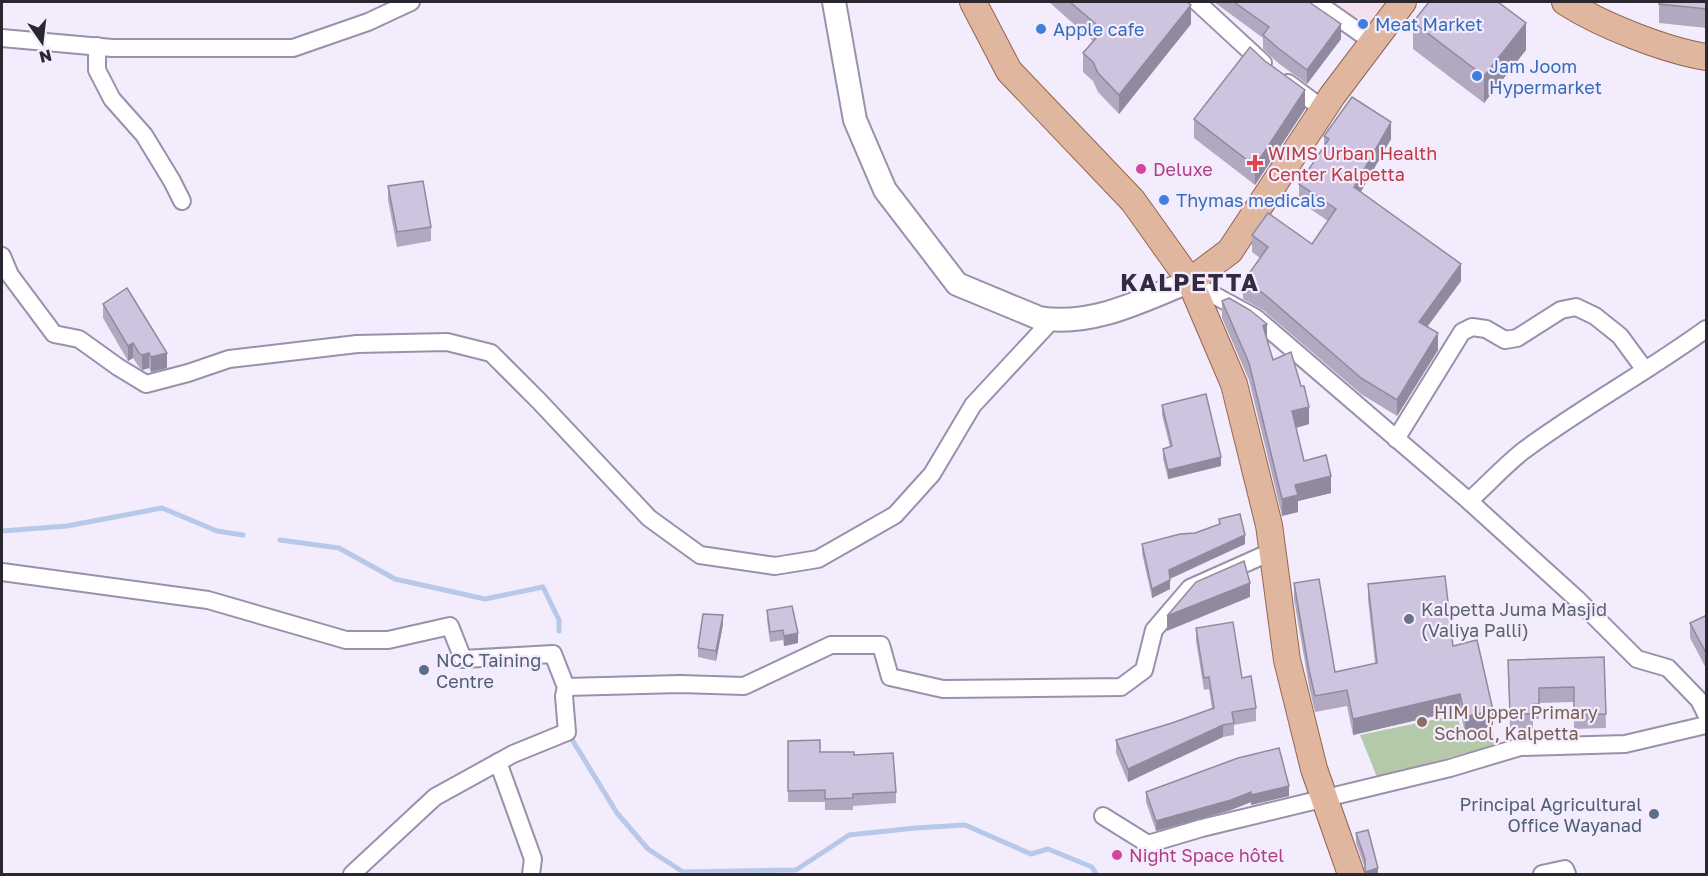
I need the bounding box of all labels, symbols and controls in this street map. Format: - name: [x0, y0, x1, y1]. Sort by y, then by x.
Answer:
- north arrow: [12, 12, 72, 72]
- place label: Meat Market: [1375, 13, 1483, 35]
- marker: Meat Market: [1356, 17, 1370, 31]
- place label: Apple cafe: [1053, 18, 1145, 40]
- marker: Apple cafe: [1034, 22, 1048, 36]
- text: N: [37, 45, 54, 68]
- place label: Jam Joom Hypermarket: [1489, 55, 1602, 98]
- marker: Jam Joom Hypermarket: [1470, 69, 1484, 83]
- place label: WIMS Urban Health Center Kalpetta: [1268, 142, 1437, 185]
- marker: WIMS Urban Health Center Kalpetta: [1246, 154, 1264, 172]
- place label: Deluxe: [1153, 158, 1213, 180]
- marker: Deluxe: [1134, 162, 1148, 176]
- place label: Thymas medicals: [1176, 189, 1326, 211]
- marker: Thymas medicals: [1157, 193, 1171, 207]
- district label: KALPETTA: [1120, 267, 1260, 296]
- place label: Kalpetta Juma Masjid (Valiya Palli): [1421, 598, 1607, 641]
- marker: Kalpetta Juma Masjid (Valiya Palli): [1402, 612, 1416, 626]
- place label: NCC Taining Centre: [436, 649, 541, 692]
- marker: NCC Taining Centre: [417, 663, 431, 677]
- place label: HIM Upper Primary School, Kalpetta: [1434, 701, 1598, 744]
- marker: HIM Upper Primary School, Kalpetta: [1415, 715, 1429, 729]
- place label: Principal Agricultural Office Wayanad: [1459, 793, 1642, 836]
- marker: Principal Agricultural Office Wayanad: [1647, 807, 1661, 821]
- place label: Night Space hôtel: [1129, 844, 1284, 866]
- marker: Night Space hôtel: [1110, 848, 1124, 862]

